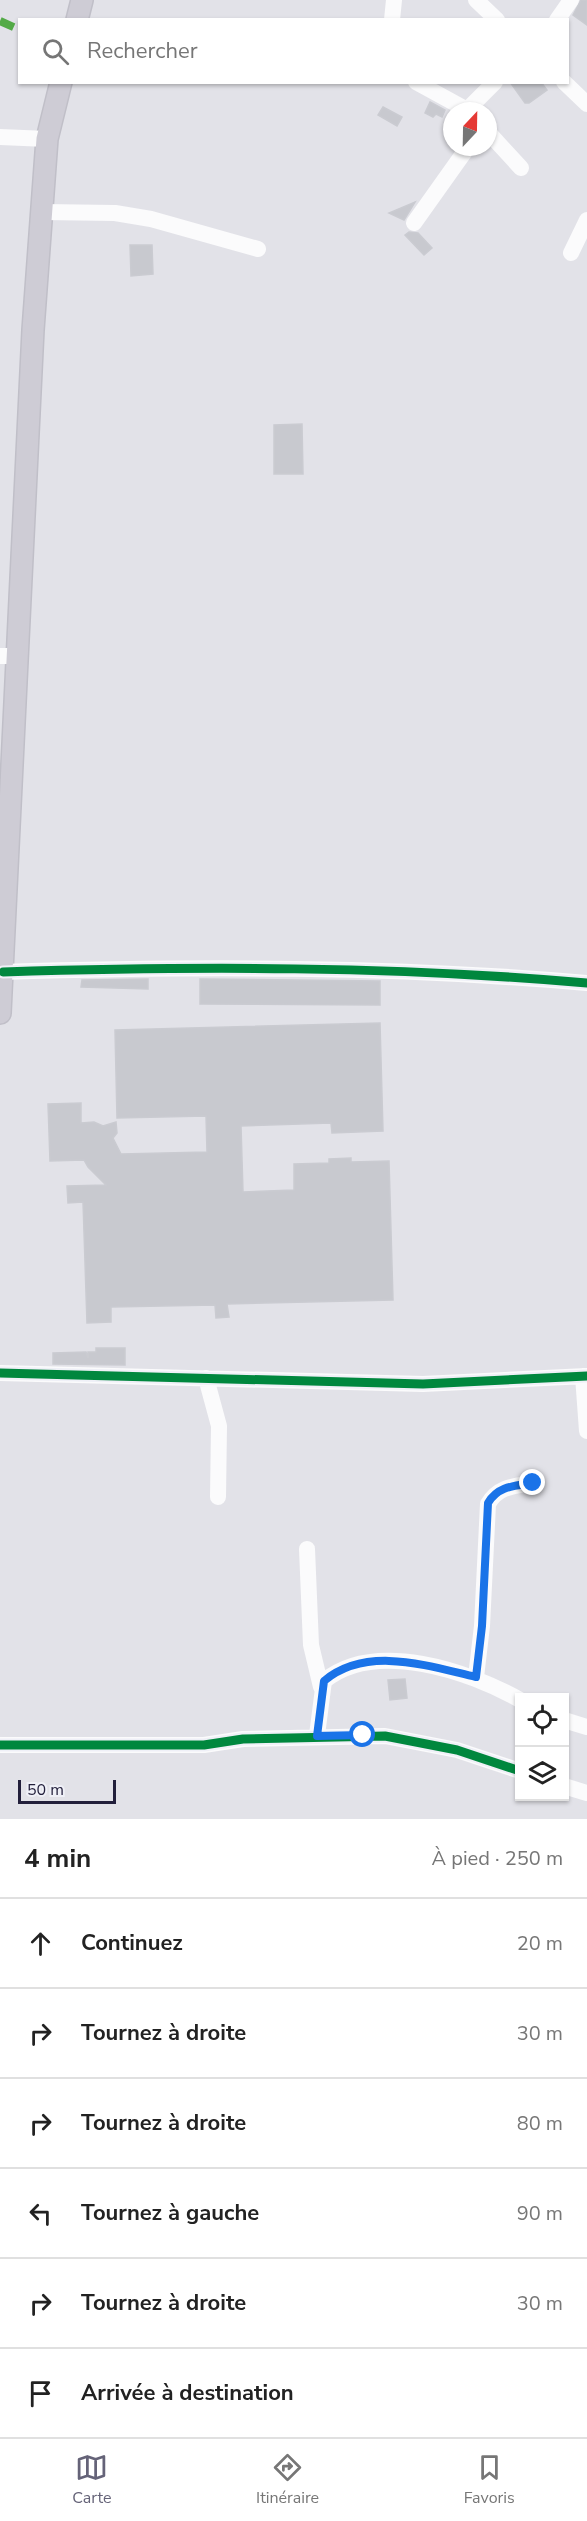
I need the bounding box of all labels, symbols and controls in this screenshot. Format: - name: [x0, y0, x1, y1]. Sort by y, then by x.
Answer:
- search box: [18, 18, 569, 84]
- icon: search: [39, 35, 72, 68]
- text: Rechercher: [87, 36, 198, 66]
- north arrow: [443, 102, 497, 156]
- route end: [519, 1469, 545, 1495]
- map controls: [515, 1693, 569, 1801]
- button: locate: [515, 1693, 569, 1747]
- route start: [349, 1721, 375, 1747]
- button: layers: [515, 1747, 569, 1801]
- scale bar: [18, 1777, 116, 1804]
- text: 50 m: [27, 1779, 64, 1801]
- text: 4 min: [24, 1841, 91, 1876]
- text: À pied · 250 m: [432, 1845, 563, 1872]
- icon: ahead: [24, 1927, 57, 1960]
- text: Continuez: [81, 1928, 183, 1958]
- text: 20 m: [517, 1930, 563, 1957]
- icon: right: [24, 2017, 57, 2050]
- text: Tournez à droite: [81, 2018, 246, 2048]
- text: 30 m: [517, 2020, 563, 2047]
- icon: right: [24, 2107, 57, 2140]
- text: Tournez à droite: [81, 2108, 246, 2138]
- text: 80 m: [517, 2110, 563, 2137]
- icon: left: [24, 2197, 57, 2230]
- text: Tournez à gauche: [81, 2198, 259, 2228]
- text: 90 m: [517, 2200, 563, 2227]
- icon: right: [24, 2287, 57, 2320]
- text: Tournez à droite: [81, 2288, 246, 2318]
- text: 30 m: [517, 2290, 563, 2317]
- icon: arrive: [24, 2377, 57, 2410]
- text: Arrivée à destination: [81, 2378, 294, 2408]
- tab: Carte: [72, 2451, 111, 2509]
- tab: Itinéraire: [256, 2451, 319, 2509]
- tab: Favoris: [464, 2451, 515, 2509]

